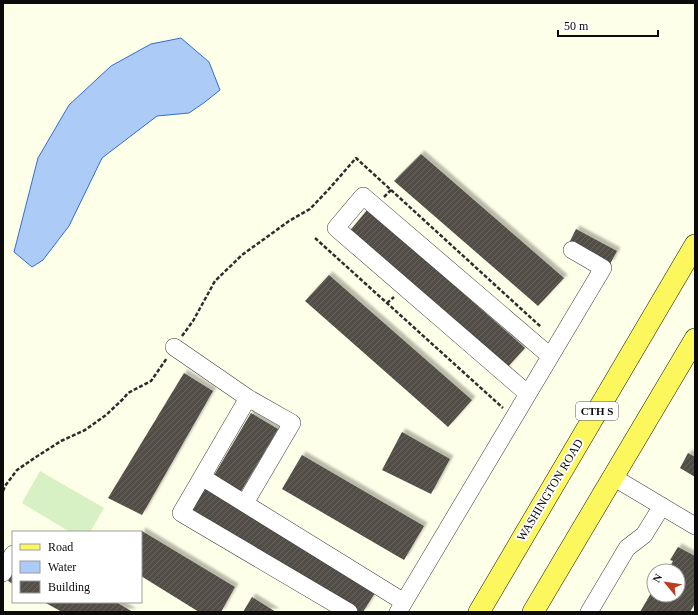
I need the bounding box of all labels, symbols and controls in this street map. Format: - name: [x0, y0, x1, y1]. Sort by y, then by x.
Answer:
- scale bar: [558, 12, 658, 38]
- text: 50 m: [564, 19, 589, 33]
- road number: CTH S: [576, 402, 618, 420]
- street label: WASHINGTON ROAD: [514, 436, 586, 544]
- legend: [12, 531, 142, 603]
- text: Road: [48, 540, 73, 554]
- text: Water: [48, 560, 76, 574]
- north arrow: [646, 563, 686, 603]
- text: N: [650, 572, 664, 585]
- text: Building: [48, 580, 90, 594]

